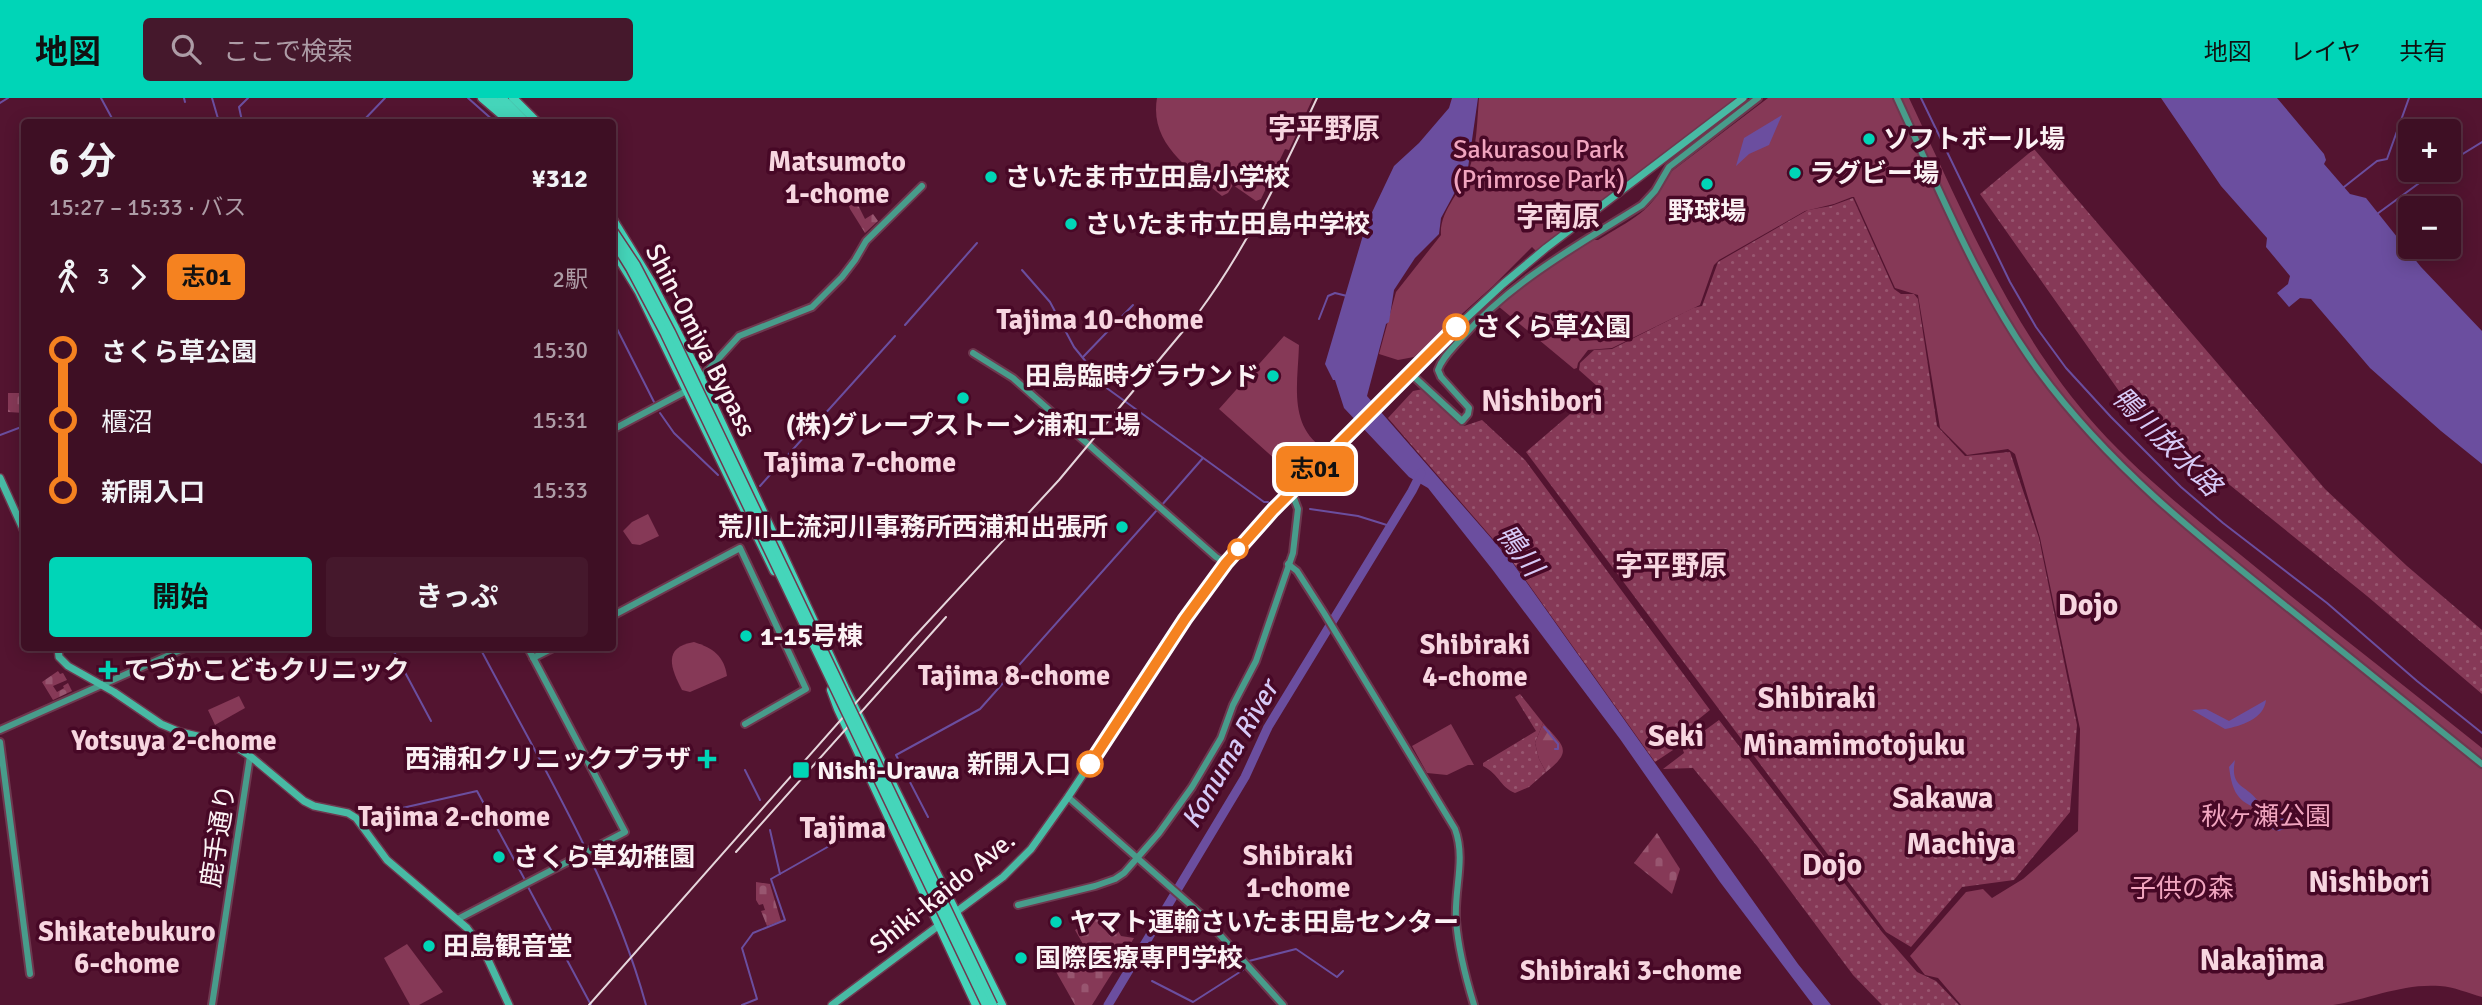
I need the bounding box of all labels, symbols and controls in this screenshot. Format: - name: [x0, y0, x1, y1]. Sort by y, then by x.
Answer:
- search box: [143, 18, 633, 81]
- icon: search: [167, 30, 205, 68]
- text: 地図: [35, 32, 101, 73]
- text: ここで検索: [223, 36, 353, 68]
- text: 地図: [2204, 37, 2252, 67]
- text: レイヤ: [2290, 37, 2361, 67]
- text: 共有: [2399, 37, 2447, 67]
- district label: 字平野原: [1268, 112, 1380, 146]
- map controls: [2398, 119, 2461, 259]
- button: +: [2398, 119, 2461, 182]
- place label: ソフトボール場: [1883, 124, 2065, 156]
- marker: ソフトボール場: [1861, 131, 1877, 147]
- park label: Sakurasou Park (Primrose Park): [1453, 134, 1625, 196]
- text: 6 分: [49, 138, 116, 185]
- district label: Matsumoto 1-chome: [768, 145, 906, 211]
- place label: ラグビー場: [1809, 158, 1939, 190]
- place label: さいたま市立田島小学校: [1005, 162, 1290, 194]
- text: ¥312: [532, 163, 588, 195]
- marker: ラグビー場: [1787, 165, 1803, 181]
- marker: さいたま市立田島小学校: [983, 169, 999, 185]
- marker: 野球場: [1699, 176, 1715, 192]
- text: 15:27 – 15:33 · バス: [49, 193, 246, 222]
- place label: 野球場: [1668, 196, 1746, 228]
- button: −: [2398, 196, 2461, 259]
- district label: 字南原: [1516, 200, 1600, 234]
- place label: さいたま市立田島中学校: [1085, 209, 1370, 241]
- marker: さいたま市立田島中学校: [1063, 216, 1079, 232]
- street label: Shin-Omiya Bypass: [638, 239, 762, 442]
- icon: walk: [49, 258, 87, 296]
- icon: forward: [119, 258, 157, 296]
- text: 3: [97, 262, 109, 291]
- text: 志01: [181, 262, 231, 292]
- text: 2駅: [553, 265, 588, 294]
- district label: Tajima 10-chome: [996, 303, 1204, 337]
- place label: さくら草公園: [1475, 312, 1631, 344]
- marker: さくら草公園: [1443, 314, 1469, 340]
- text: 15:30: [532, 336, 588, 365]
- text: さくら草公園: [101, 337, 257, 369]
- place label: 田島臨時グラウンド: [1025, 361, 1259, 393]
- marker: 田島臨時グラウンド: [1265, 368, 1281, 384]
- water label: 鴨川放水路: [2105, 380, 2229, 505]
- district label: Nishibori: [1481, 383, 1603, 420]
- marker: (株)グレープストーン浦和工場: [955, 390, 971, 406]
- text: 15:31: [532, 406, 588, 435]
- text: 櫃沼: [101, 407, 153, 439]
- place label: (株)グレープストーン浦和工場: [786, 410, 1140, 442]
- district label: Tajima 7-chome: [764, 446, 956, 480]
- line badge: 志01: [1275, 446, 1355, 492]
- text: 志01: [1290, 454, 1340, 484]
- text: 15:33: [532, 476, 588, 505]
- text: 新開入口: [101, 477, 205, 509]
- place label: 荒川上流河川事務所西浦和出張所: [718, 512, 1108, 544]
- water label: 鴨川: [1489, 518, 1551, 586]
- marker: 荒川上流河川事務所西浦和出張所: [1114, 519, 1130, 535]
- unlabelled marker: [1228, 539, 1248, 559]
- district label: 字平野原: [1615, 549, 1727, 583]
- button: 開始: [49, 557, 312, 637]
- button: きっぷ: [326, 557, 588, 637]
- district label: Dojo: [2058, 587, 2118, 624]
- place label: 1-15号棟: [760, 621, 863, 653]
- marker: 1-15号棟: [738, 628, 754, 644]
- district label: Shibiraki 4-chome: [1420, 628, 1530, 694]
- place label: てづかこどもクリニック: [124, 655, 409, 687]
- district label: Tajima 8-chome: [918, 659, 1110, 693]
- marker: てづかこどもクリニック: [98, 660, 118, 680]
- water label: Konuma River: [1174, 671, 1288, 834]
- district label: Shibiraki: [1758, 680, 1876, 717]
- district label: Seki: [1648, 718, 1704, 755]
- district label: Yotsuya 2-chome: [70, 724, 277, 758]
- district label: Minamimotojuku: [1743, 727, 1965, 764]
- place label: 西浦和クリニックプラザ: [405, 744, 691, 776]
- marker: 西浦和クリニックプラザ: [697, 749, 717, 769]
- place label: 新開入口: [967, 749, 1071, 781]
- marker: 新開入口: [1077, 751, 1103, 777]
- place label: Nishi-Urawa: [817, 755, 960, 787]
- marker: Nishi-Urawa: [791, 760, 811, 780]
- district label: Sakawa: [1893, 780, 1993, 817]
- street label: 鹿手通り: [195, 782, 243, 890]
- district label: Tajima 2-chome: [358, 800, 550, 834]
- park label: 秋ヶ瀬公園: [2201, 801, 2331, 833]
- district label: Tajima: [800, 810, 886, 847]
- street label: Shiki-kaido Ave.: [863, 824, 1022, 961]
- district label: Machiya: [1906, 826, 2016, 863]
- district label: Shibiraki 1-chome: [1243, 839, 1353, 905]
- place label: さくら草幼稚園: [513, 842, 695, 874]
- district label: Dojo: [1802, 847, 1862, 884]
- marker: さくら草幼稚園: [491, 849, 507, 865]
- district label: Nishibori: [2308, 864, 2430, 901]
- park label: 子供の森: [2130, 873, 2234, 905]
- place label: ヤマト運輸さいたま田島センター: [1070, 907, 1459, 939]
- marker: ヤマト運輸さいたま田島センター: [1048, 914, 1064, 930]
- district label: Shikatebukuro 6-chome: [38, 915, 216, 981]
- place label: 田島観音堂: [443, 931, 573, 963]
- marker: 田島観音堂: [421, 938, 437, 954]
- district label: Nakajima: [2199, 942, 2325, 979]
- place label: 国際医療専門学校: [1035, 943, 1243, 975]
- marker: 国際医療専門学校: [1013, 950, 1029, 966]
- district label: Shibiraki 3-chome: [1520, 954, 1742, 988]

